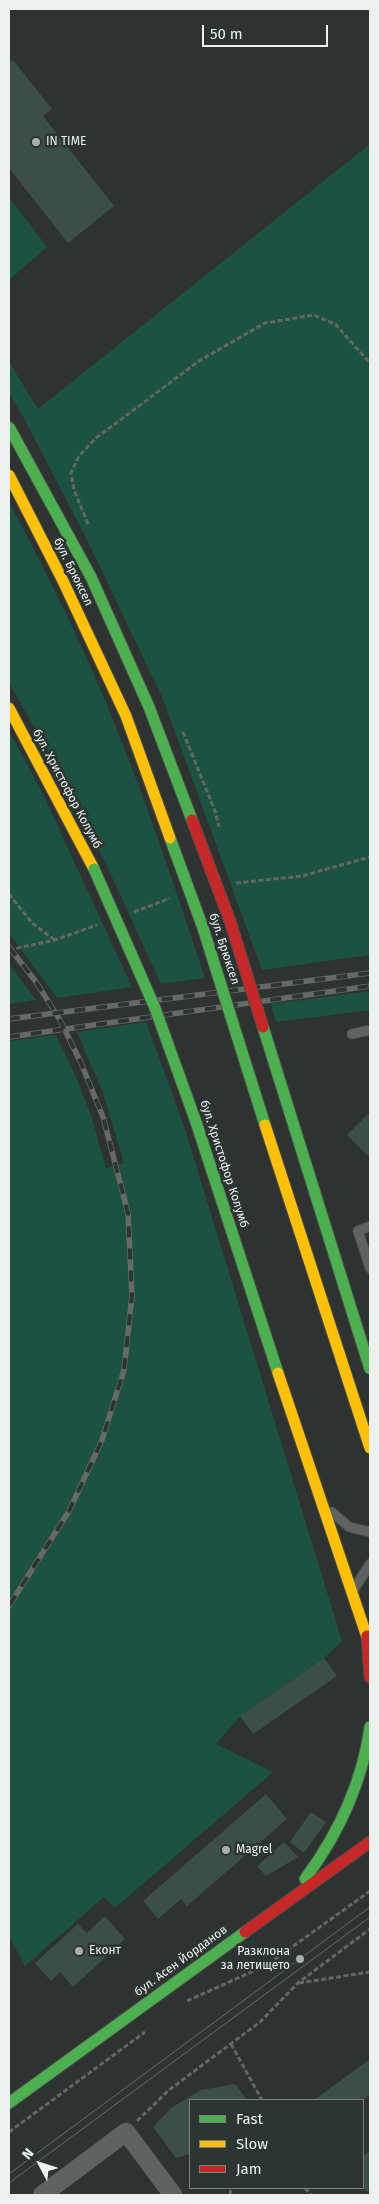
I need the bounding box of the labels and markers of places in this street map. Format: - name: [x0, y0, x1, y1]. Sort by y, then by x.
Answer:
- place label: IN TIME: [46, 135, 86, 149]
- marker: IN TIME: [30, 136, 42, 148]
- place label: Magrel: [236, 1843, 272, 1857]
- marker: Magrel: [220, 1844, 232, 1856]
- place label: Еконт: [89, 1944, 121, 1958]
- marker: Еконт: [73, 1945, 85, 1957]
- place label: Разклона за летището: [221, 1945, 290, 1973]
- marker: Разклона за летището: [294, 1953, 306, 1965]

